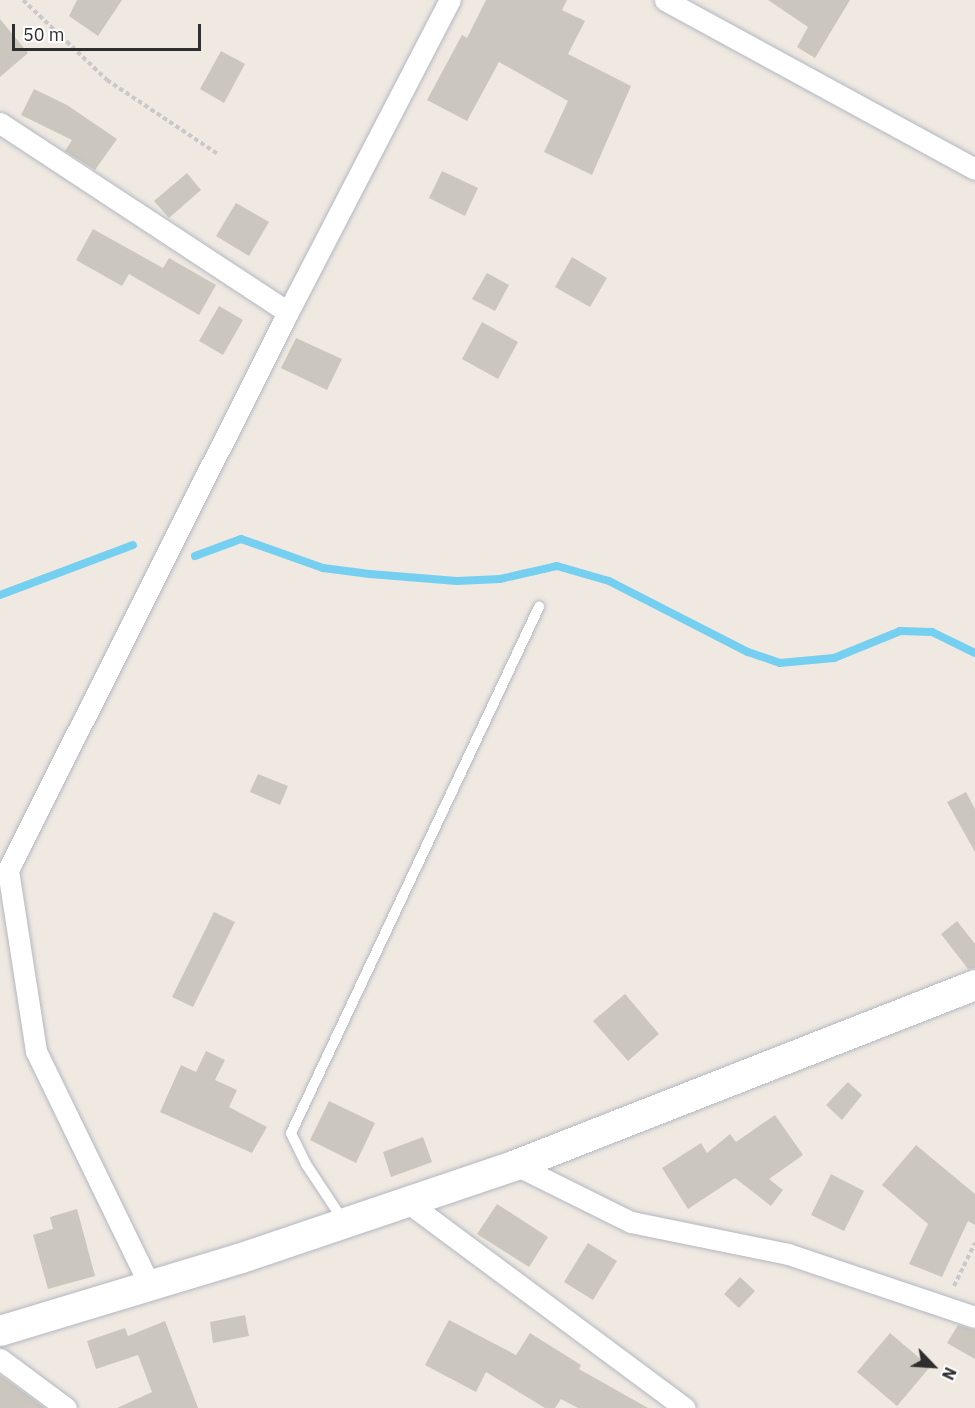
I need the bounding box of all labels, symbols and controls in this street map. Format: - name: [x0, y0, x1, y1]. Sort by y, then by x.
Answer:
- scale bar: [15, 12, 204, 50]
- text: 50 m: [23, 23, 65, 46]
- north arrow: [903, 1336, 963, 1396]
- text: N: [938, 1364, 961, 1383]

